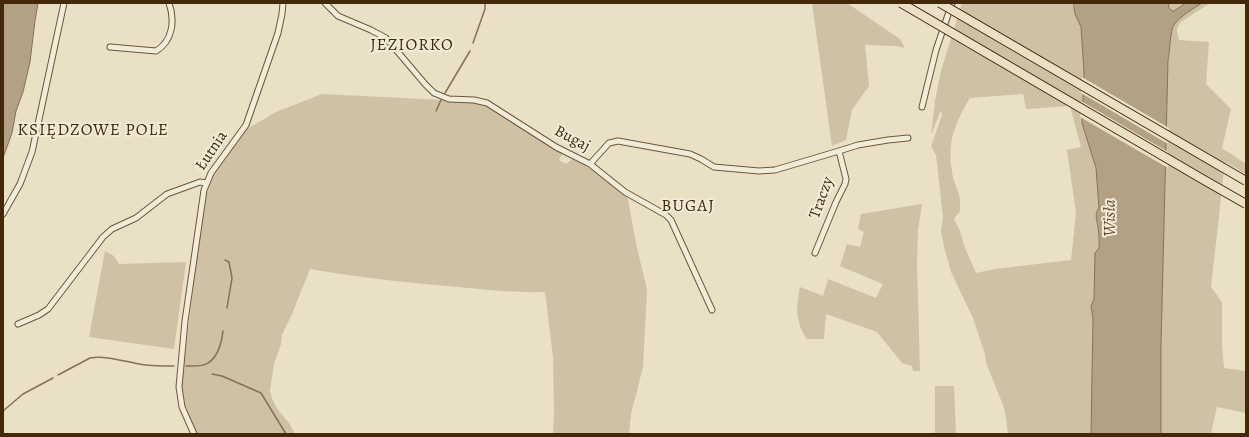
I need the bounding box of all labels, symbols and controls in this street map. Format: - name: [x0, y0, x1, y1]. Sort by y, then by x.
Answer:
- district label: JEZIORKO: [370, 36, 454, 56]
- district label: KSIĘDZOWE POLE: [17, 121, 169, 141]
- street label: Bugaj: [551, 122, 593, 156]
- street label: Łutnia: [192, 128, 232, 174]
- street label: Traczy: [806, 175, 838, 221]
- district label: BUGAJ: [661, 197, 715, 217]
- water label: Wisła: [1101, 199, 1121, 237]

